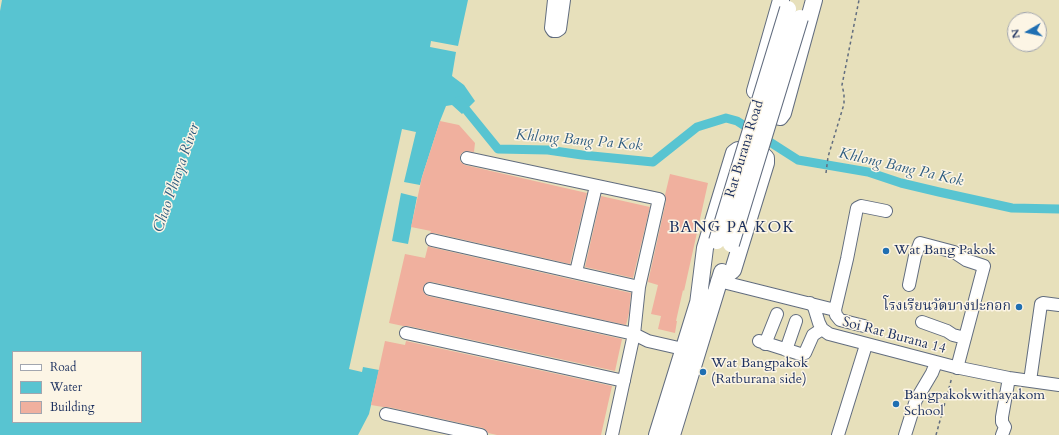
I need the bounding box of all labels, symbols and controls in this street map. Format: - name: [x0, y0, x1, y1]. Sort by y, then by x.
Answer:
- north arrow: [1007, 12, 1047, 52]
- text: N: [1007, 28, 1024, 40]
- street label: Rat Burana Road: [722, 98, 768, 200]
- water label: Chao Phraya River: [150, 121, 204, 235]
- water label: Khlong Bang Pa Kok: [515, 126, 643, 156]
- water label: Khlong Bang Pa Kok: [837, 145, 965, 191]
- district label: BANG PA KOK: [669, 218, 795, 238]
- place label: Wat Bang Pakok: [894, 243, 996, 259]
- marker: Wat Bang Pakok: [881, 246, 891, 256]
- place label: โรงเรียนวัดบางปะกอก: [883, 299, 1011, 315]
- marker: โรงเรียนวัดบางปะกอก: [1014, 302, 1024, 312]
- street label: Soi Rat Burana 14: [840, 314, 948, 358]
- legend: [12, 351, 142, 423]
- place label: Wat Bangpakok (Ratburana side): [711, 356, 808, 388]
- text: Road: [50, 359, 76, 375]
- marker: Wat Bangpakok (Ratburana side): [698, 367, 708, 377]
- text: Water: [50, 379, 82, 395]
- place label: Bangpakokwithayakom School: [904, 388, 1045, 420]
- text: Building: [50, 399, 94, 415]
- marker: Bangpakokwithayakom School: [891, 399, 901, 409]

